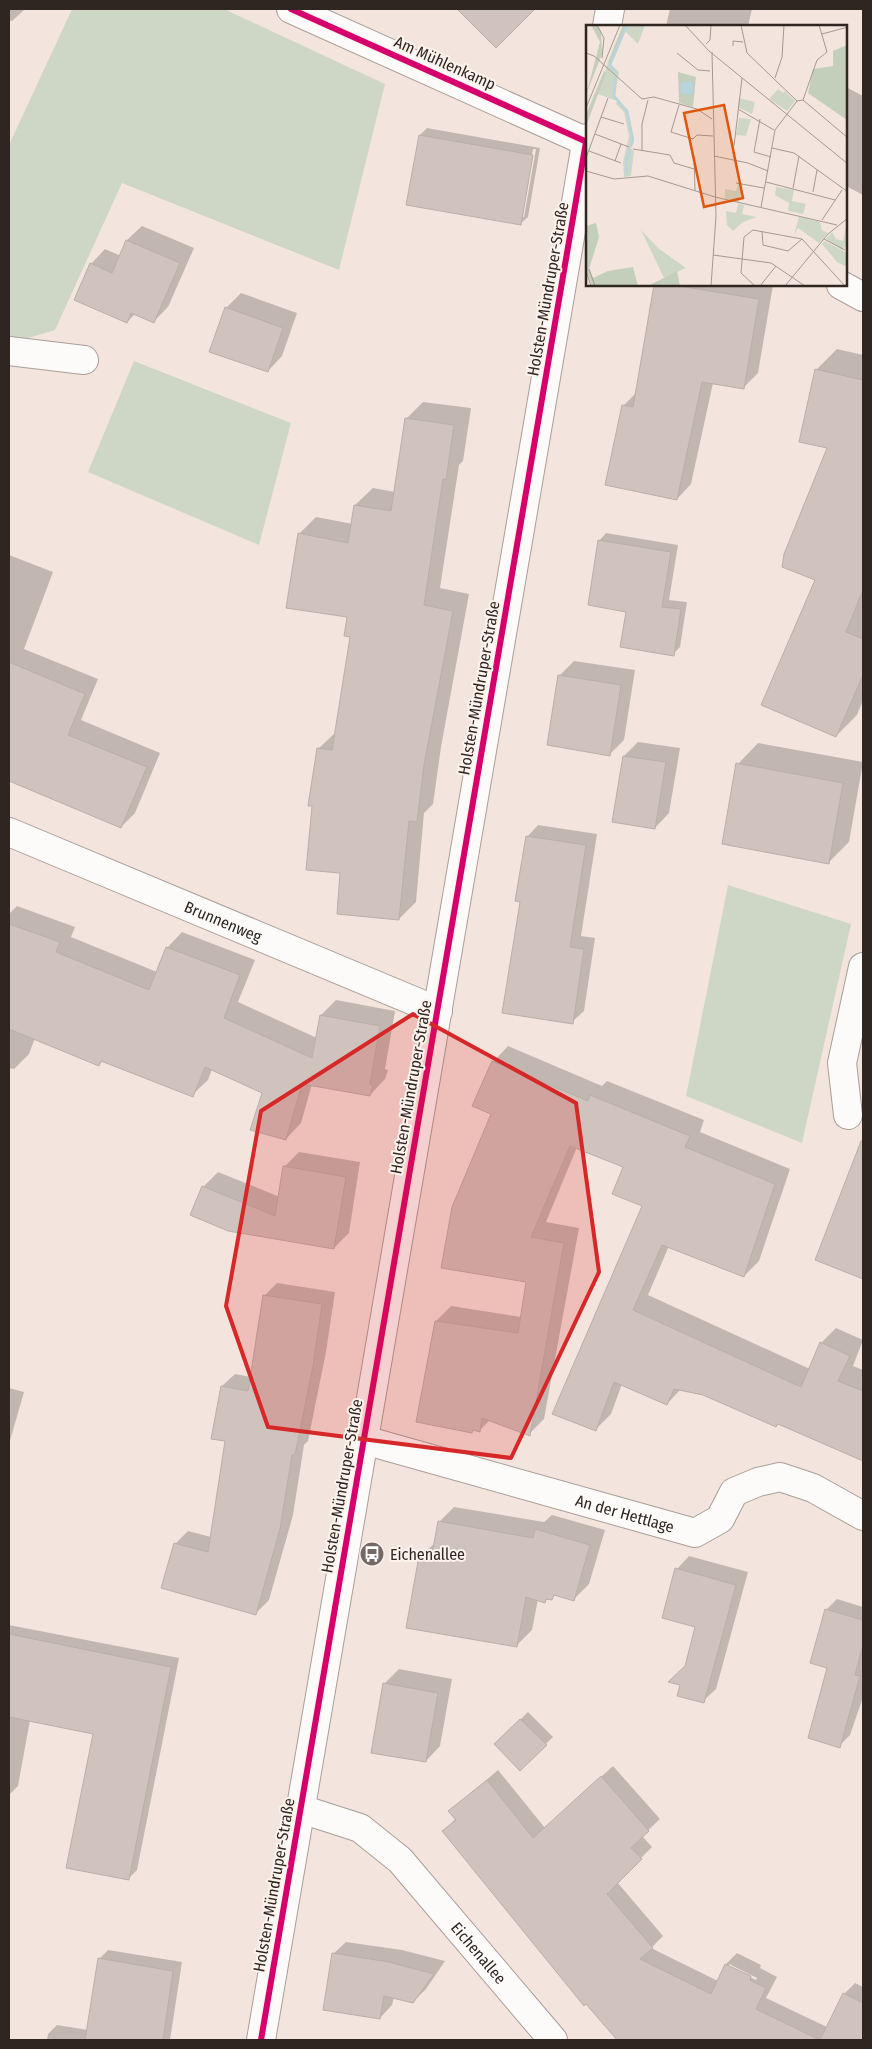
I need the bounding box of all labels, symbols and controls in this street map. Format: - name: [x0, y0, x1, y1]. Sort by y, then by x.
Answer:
- inset map: [586, 25, 847, 286]
- street label: Am Mühlenkamp: [391, 32, 499, 94]
- street label: Holsten-Mündruper-Straße: [523, 200, 573, 378]
- street label: Holsten-Mündruper-Straße: [454, 599, 504, 777]
- street label: Brunnenweg: [182, 897, 265, 946]
- street label: Holsten-Mündruper-Straße: [386, 998, 436, 1176]
- street label: Holsten-Mündruper-Straße: [317, 1397, 367, 1575]
- street label: An der Hettlage: [574, 1490, 676, 1536]
- bus stop icon: Eichenallee: [359, 1541, 385, 1567]
- place label: Eichenallee: [390, 1545, 465, 1564]
- street label: Holsten-Mündruper-Straße: [249, 1796, 299, 1974]
- street label: Eichenallee: [447, 1918, 510, 1988]

